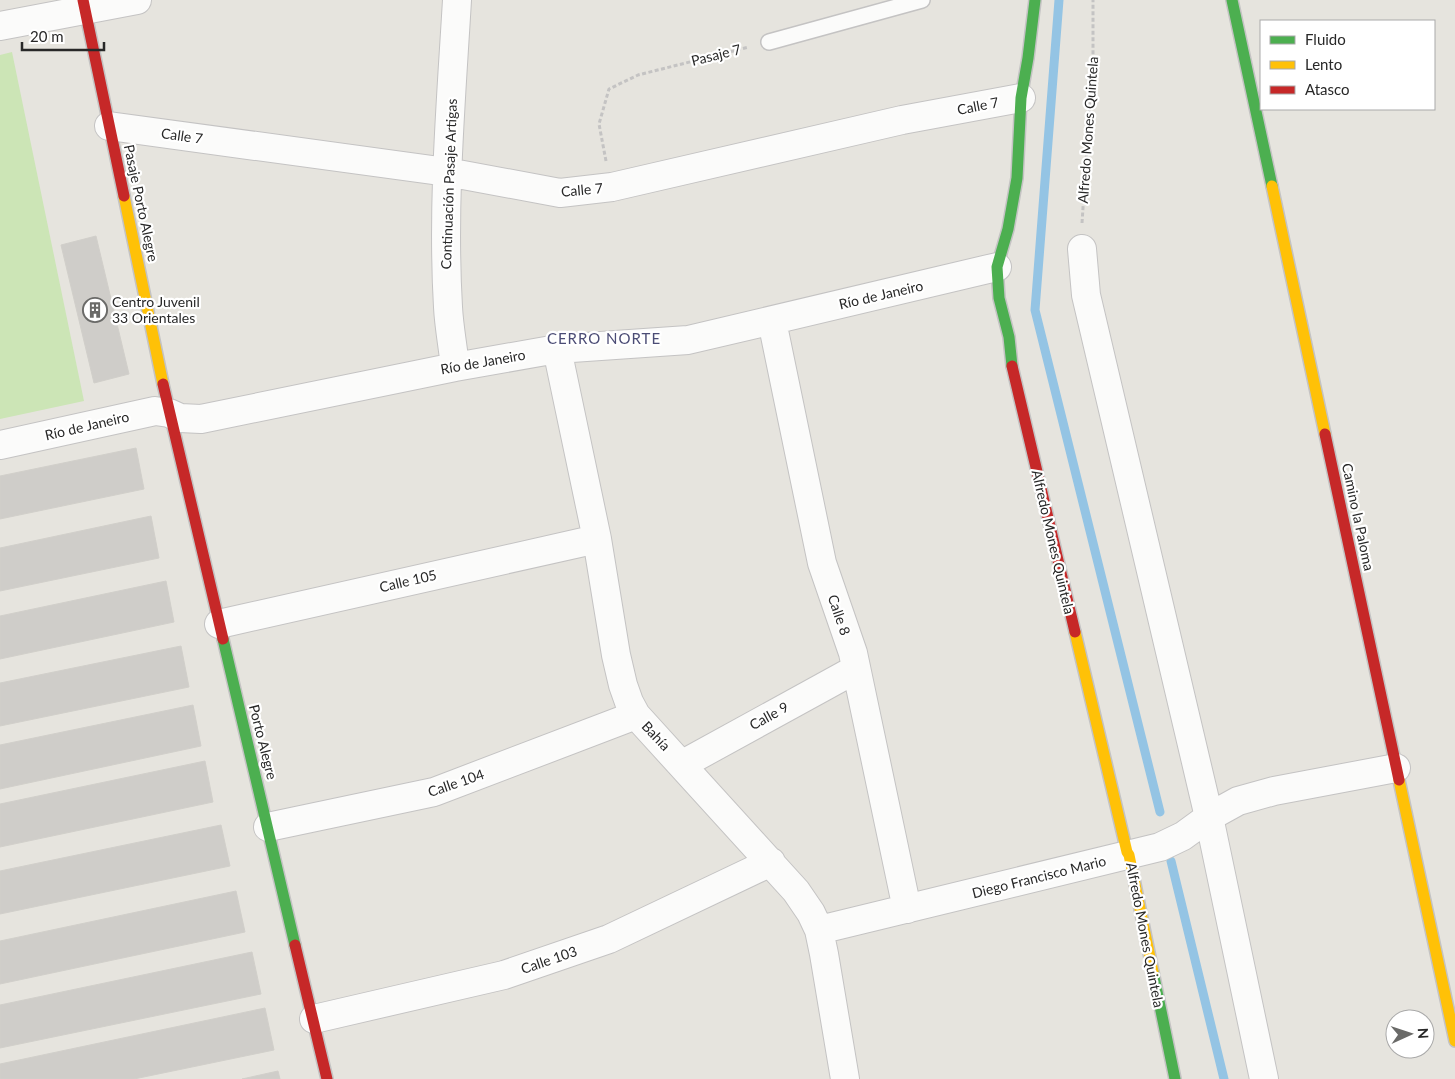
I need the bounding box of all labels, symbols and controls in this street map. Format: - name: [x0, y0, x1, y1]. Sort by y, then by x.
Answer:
- scale bar: [22, 20, 105, 52]
- legend: [1260, 20, 1435, 110]
- text: 20 m: [30, 27, 64, 45]
- text: Fluido: [1305, 30, 1346, 48]
- street label: Pasaje 7: [689, 40, 742, 69]
- text: Lento: [1305, 55, 1342, 73]
- street label: Alfredo Mones Quintela: [1074, 56, 1101, 204]
- text: Atasco: [1305, 80, 1350, 98]
- street label: Calle 7: [956, 93, 1000, 118]
- street label: Continuación Pasaje Artigas: [437, 98, 460, 270]
- street label: Calle 7: [160, 124, 204, 147]
- street label: Pasaje Porto Alegre: [121, 143, 162, 263]
- street label: Calle 7: [560, 179, 604, 200]
- street label: Río de Janeiro: [837, 277, 925, 312]
- place label: Centro Juvenil 33 Orientales: [112, 293, 200, 326]
- building icon: Centro Juvenil 33 Orientales: [82, 297, 108, 323]
- district label: CERRO NORTE: [547, 329, 661, 347]
- street label: Río de Janeiro: [439, 346, 527, 377]
- street label: Río de Janeiro: [43, 408, 131, 443]
- street label: Camino la Paloma: [1339, 462, 1378, 572]
- street label: Alfredo Mones Quintela: [1029, 468, 1078, 616]
- street label: Calle 105: [378, 566, 438, 595]
- street label: Calle 8: [825, 592, 854, 637]
- street label: Calle 9: [746, 698, 791, 733]
- street label: Porto Alegre: [246, 703, 281, 781]
- street label: Bahía: [639, 717, 674, 754]
- street label: Calle 104: [426, 765, 486, 800]
- street label: Diego Francisco Mario: [970, 852, 1108, 901]
- street label: Alfredo Mones Quintela: [1123, 861, 1168, 1009]
- street label: Calle 103: [519, 942, 579, 977]
- north arrow: [1385, 1009, 1435, 1059]
- text: N: [1415, 1027, 1432, 1039]

